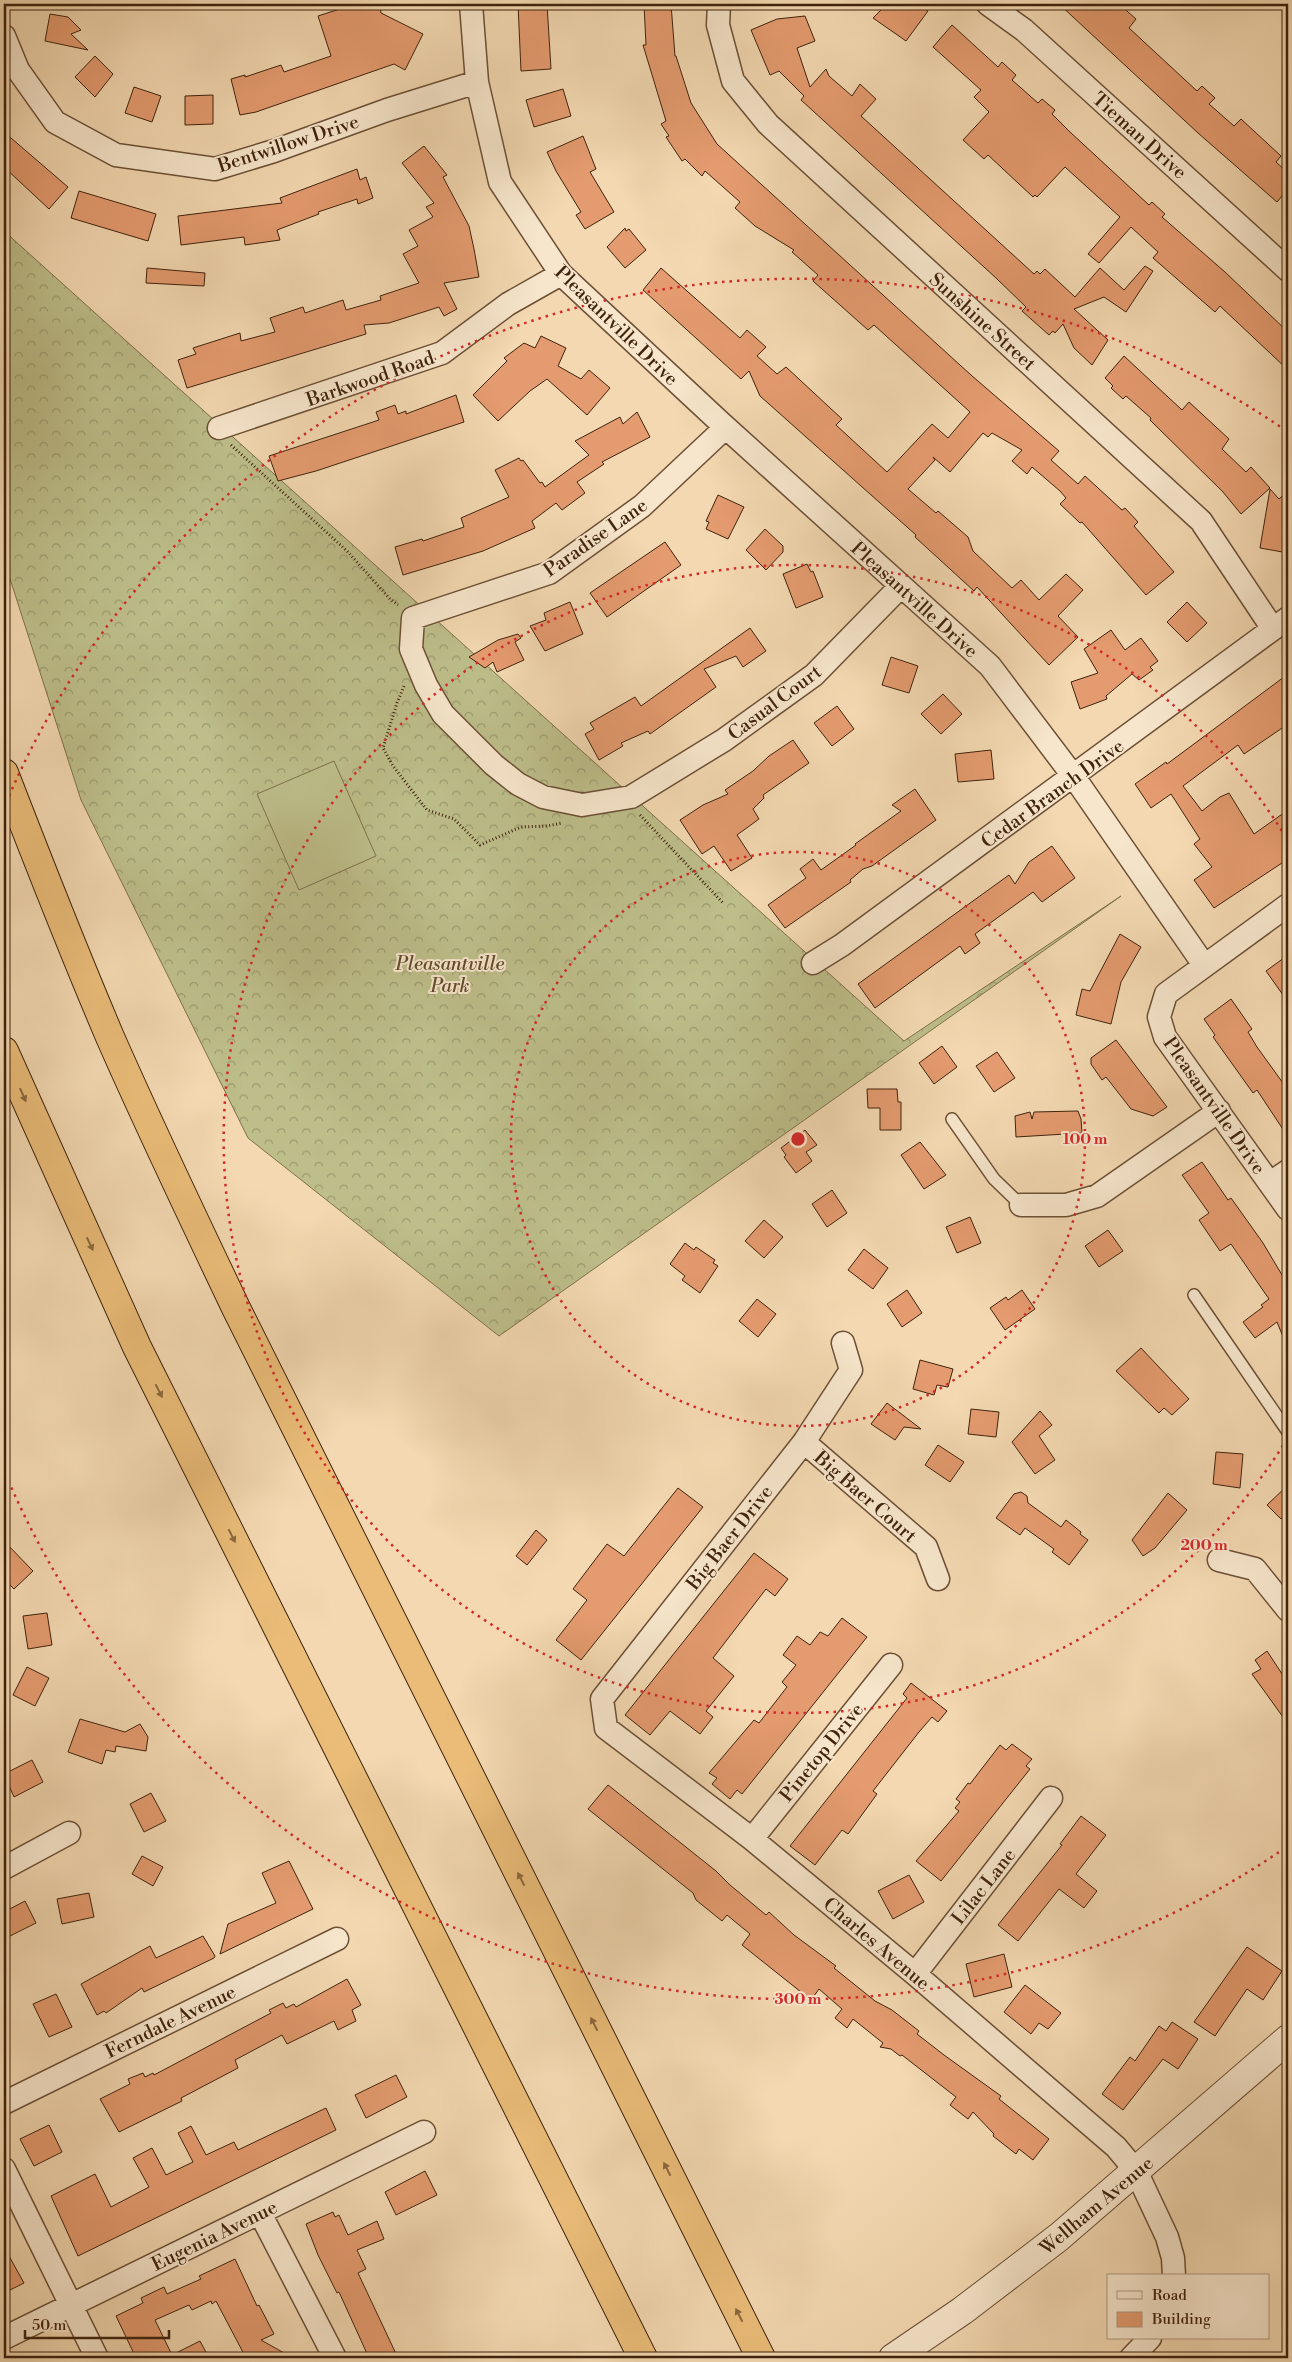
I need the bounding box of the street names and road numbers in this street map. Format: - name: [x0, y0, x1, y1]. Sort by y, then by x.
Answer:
- street label: Tieman Drive: [1087, 87, 1192, 184]
- street label: Bentwillow Drive: [214, 110, 362, 178]
- street label: Pleasantville Drive: [549, 261, 683, 391]
- street label: Sunshine Street: [924, 268, 1041, 376]
- street label: Barkwood Road: [302, 346, 438, 412]
- street label: Paradise Lane: [539, 493, 652, 582]
- street label: Pleasantville Drive: [846, 536, 983, 663]
- street label: Casual Court: [723, 660, 826, 746]
- street label: Cedar Branch Drive: [976, 734, 1129, 854]
- street label: Pleasantville Drive: [1158, 1032, 1271, 1179]
- street label: Big Baer Court: [808, 1445, 922, 1548]
- street label: Big Baer Drive: [681, 1480, 778, 1596]
- street label: Pinetop Drive: [774, 1698, 869, 1807]
- street label: Lilac Lane: [946, 1843, 1021, 1930]
- street label: Charles Avenue: [818, 1892, 935, 1995]
- street label: Ferndale Avenue: [101, 1980, 240, 2064]
- street label: Wellham Avenue: [1034, 2151, 1158, 2261]
- street label: Eugenia Avenue: [148, 2195, 281, 2277]

